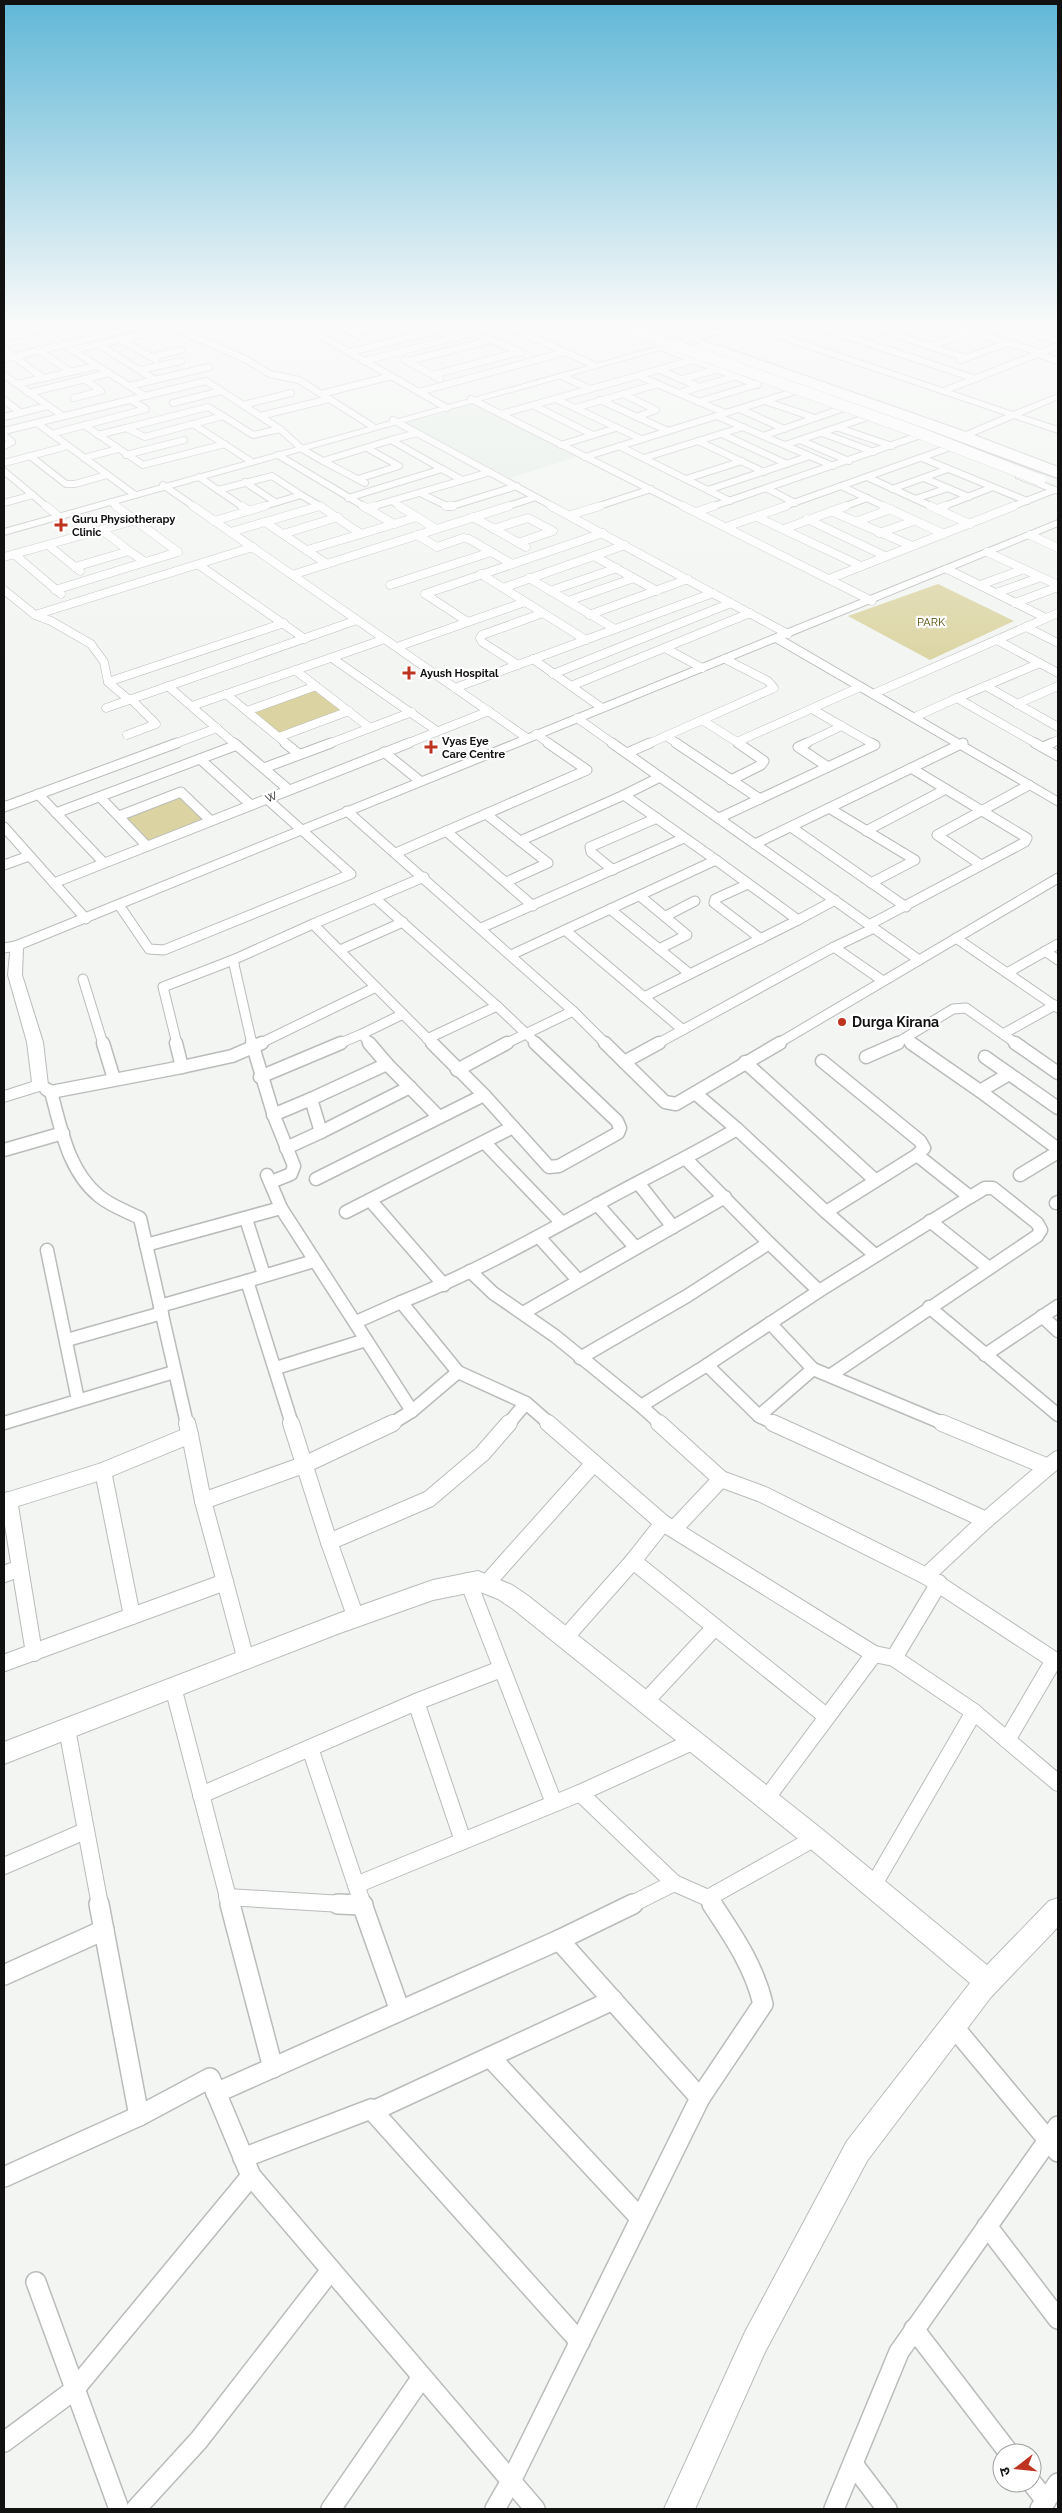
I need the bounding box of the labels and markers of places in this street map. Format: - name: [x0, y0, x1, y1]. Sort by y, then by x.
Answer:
- place label: Guru Physiotherapy Clinic: [72, 513, 175, 539]
- marker: Guru Physiotherapy Clinic: [54, 518, 68, 532]
- marker: Ayush Hospital: [402, 666, 416, 680]
- place label: Ayush Hospital: [420, 667, 499, 680]
- place label: Vyas Eye Care Centre: [442, 735, 505, 761]
- marker: Vyas Eye Care Centre: [424, 740, 438, 754]
- place label: Durga Kirana: [852, 1014, 939, 1030]
- marker: Durga Kirana: [836, 1016, 848, 1028]

